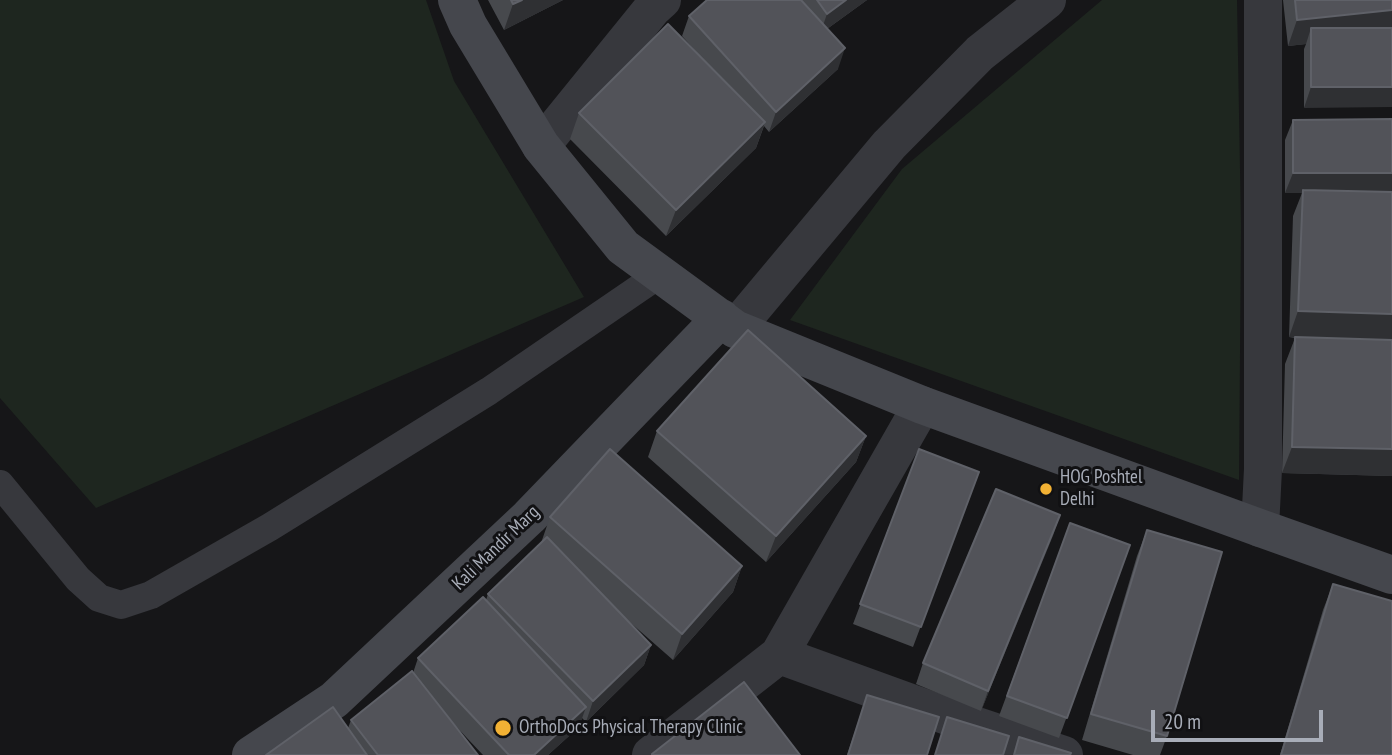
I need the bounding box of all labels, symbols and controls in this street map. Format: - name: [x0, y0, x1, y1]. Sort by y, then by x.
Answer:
- place label: HOG Poshtel Delhi: [1060, 467, 1142, 511]
- marker: HOG Poshtel Delhi: [1038, 481, 1054, 497]
- street label: Kali Mandir Marg: [448, 501, 544, 595]
- scale bar: [1154, 696, 1326, 740]
- text: 20 m: [1164, 708, 1201, 735]
- place label: OrthoDocs Physical Therapy Clinic: [519, 717, 743, 739]
- marker: OrthoDocs Physical Therapy Clinic: [493, 718, 513, 738]

